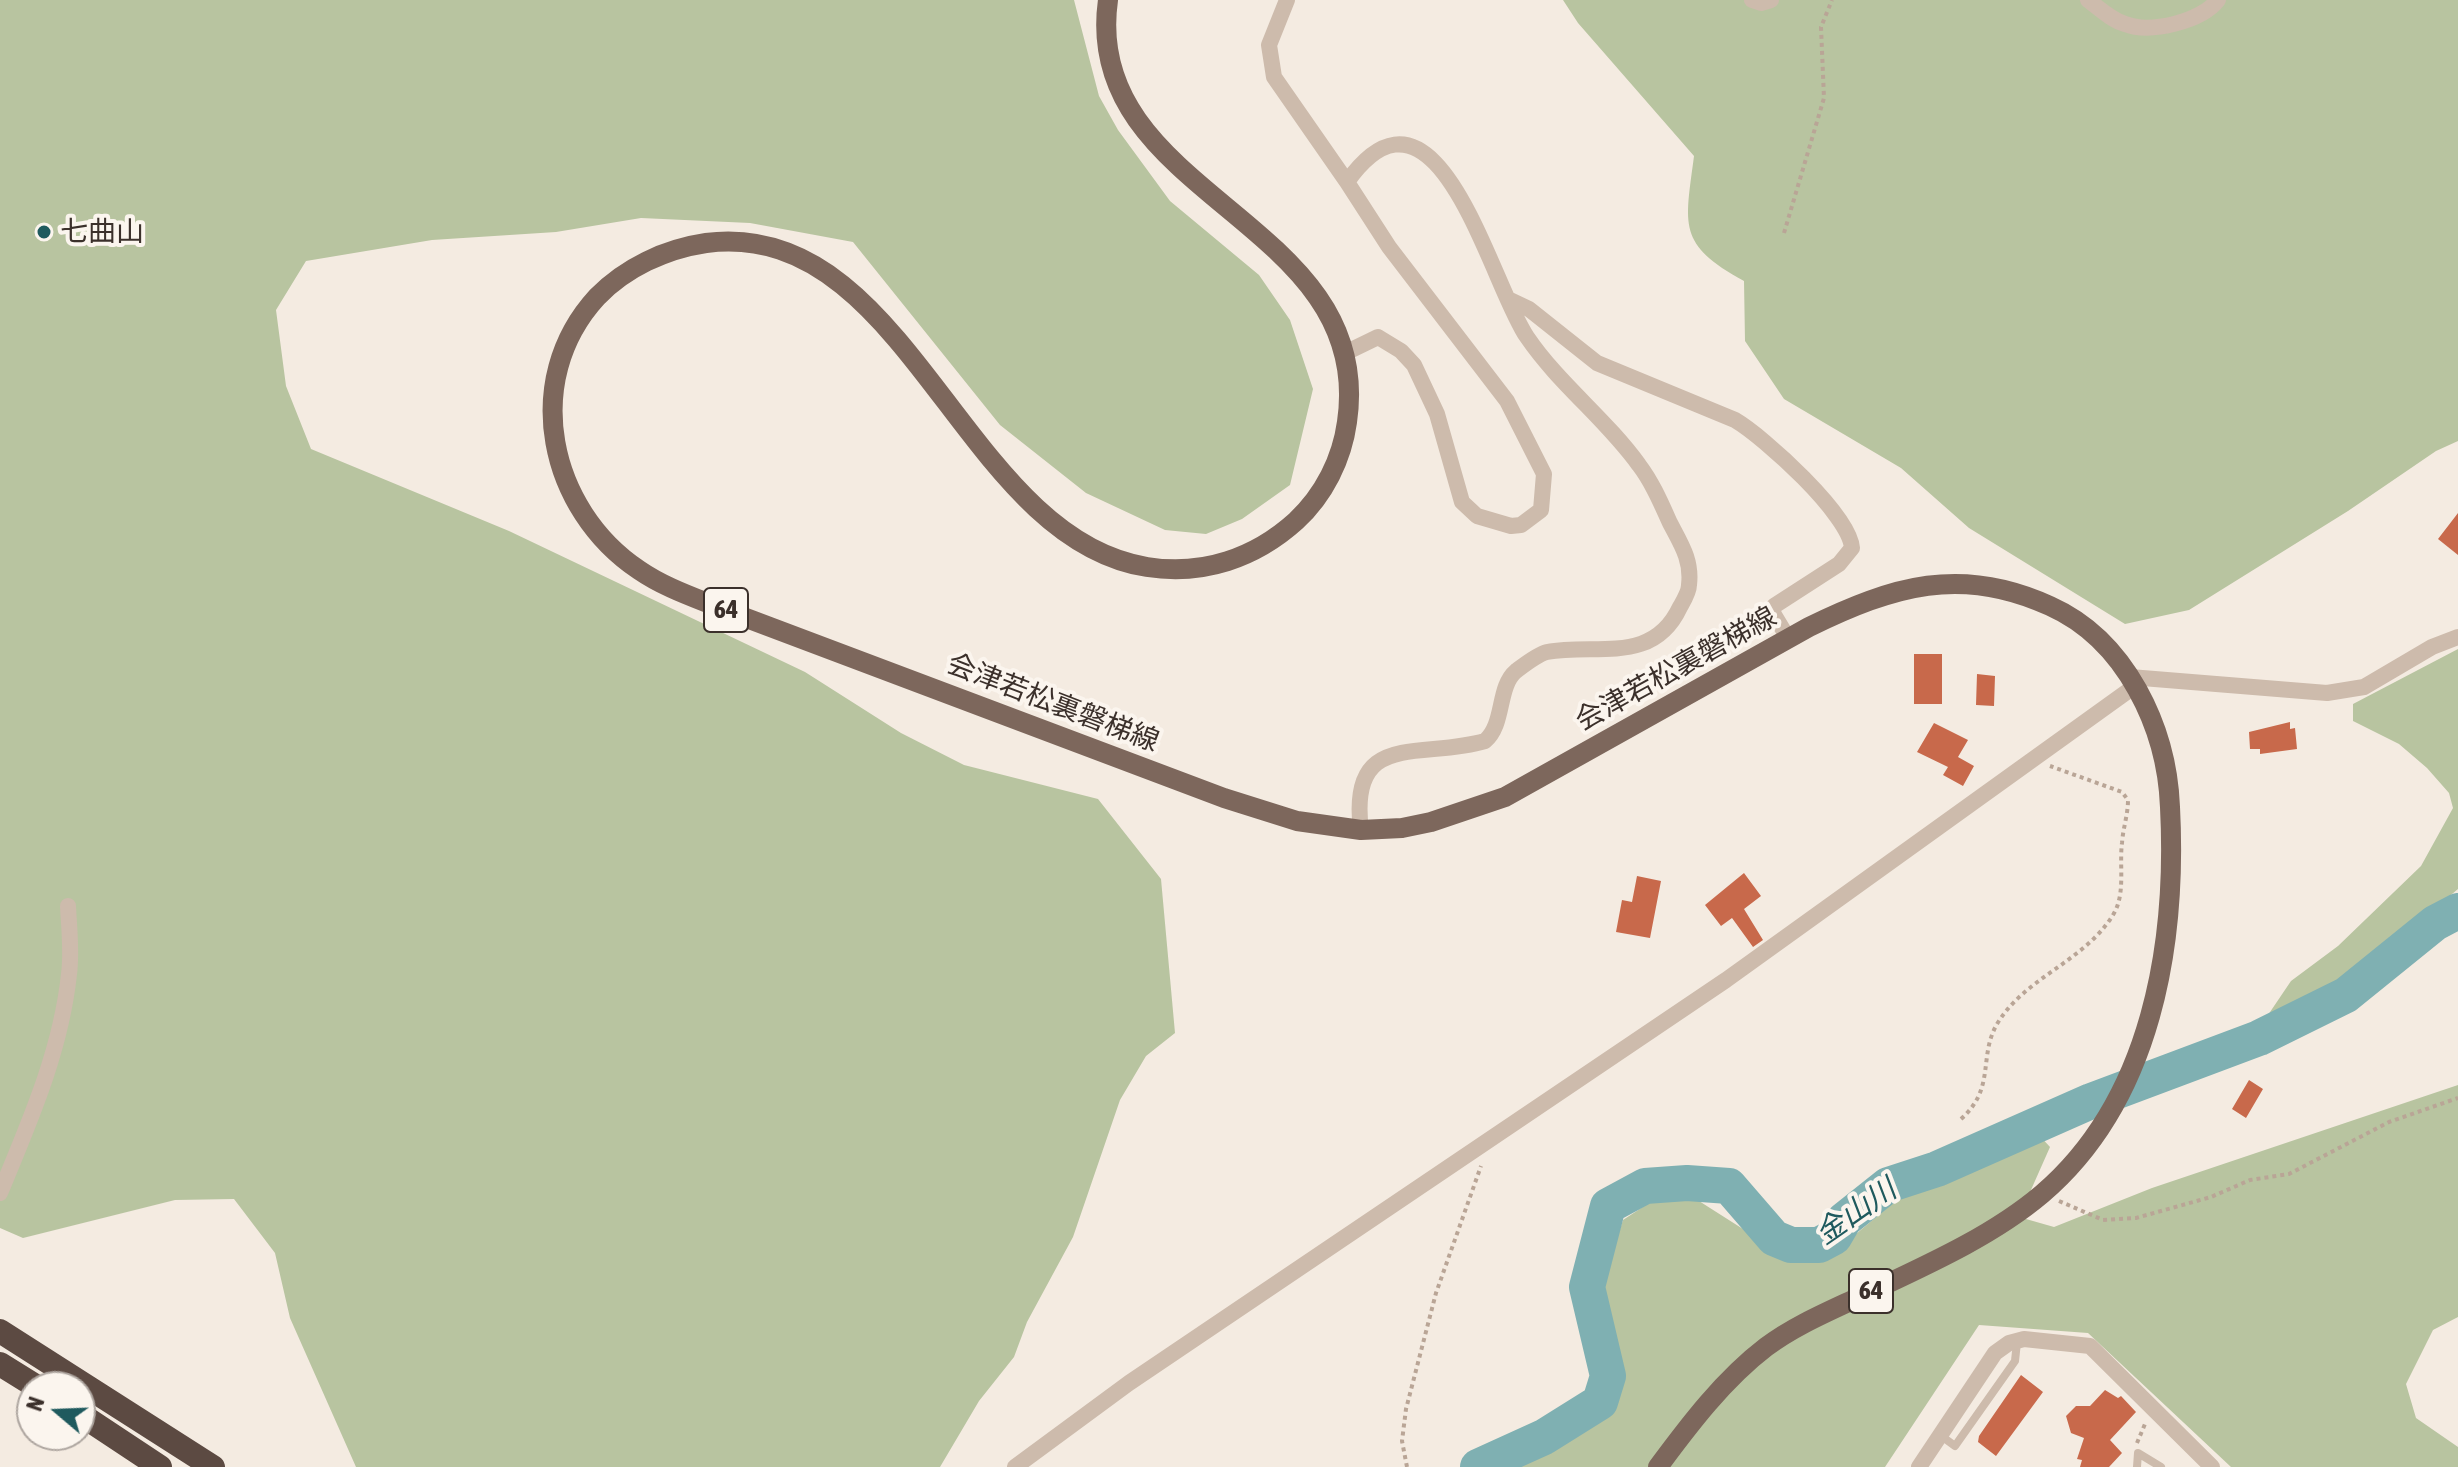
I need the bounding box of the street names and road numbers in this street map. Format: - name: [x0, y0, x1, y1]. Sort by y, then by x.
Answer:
- road number: 64: [704, 588, 748, 632]
- street label: 会津若松裏磐梯線: [1570, 600, 1782, 738]
- street label: 会津若松裏磐梯線: [942, 647, 1164, 759]
- road number: 64: [1849, 1269, 1893, 1313]

